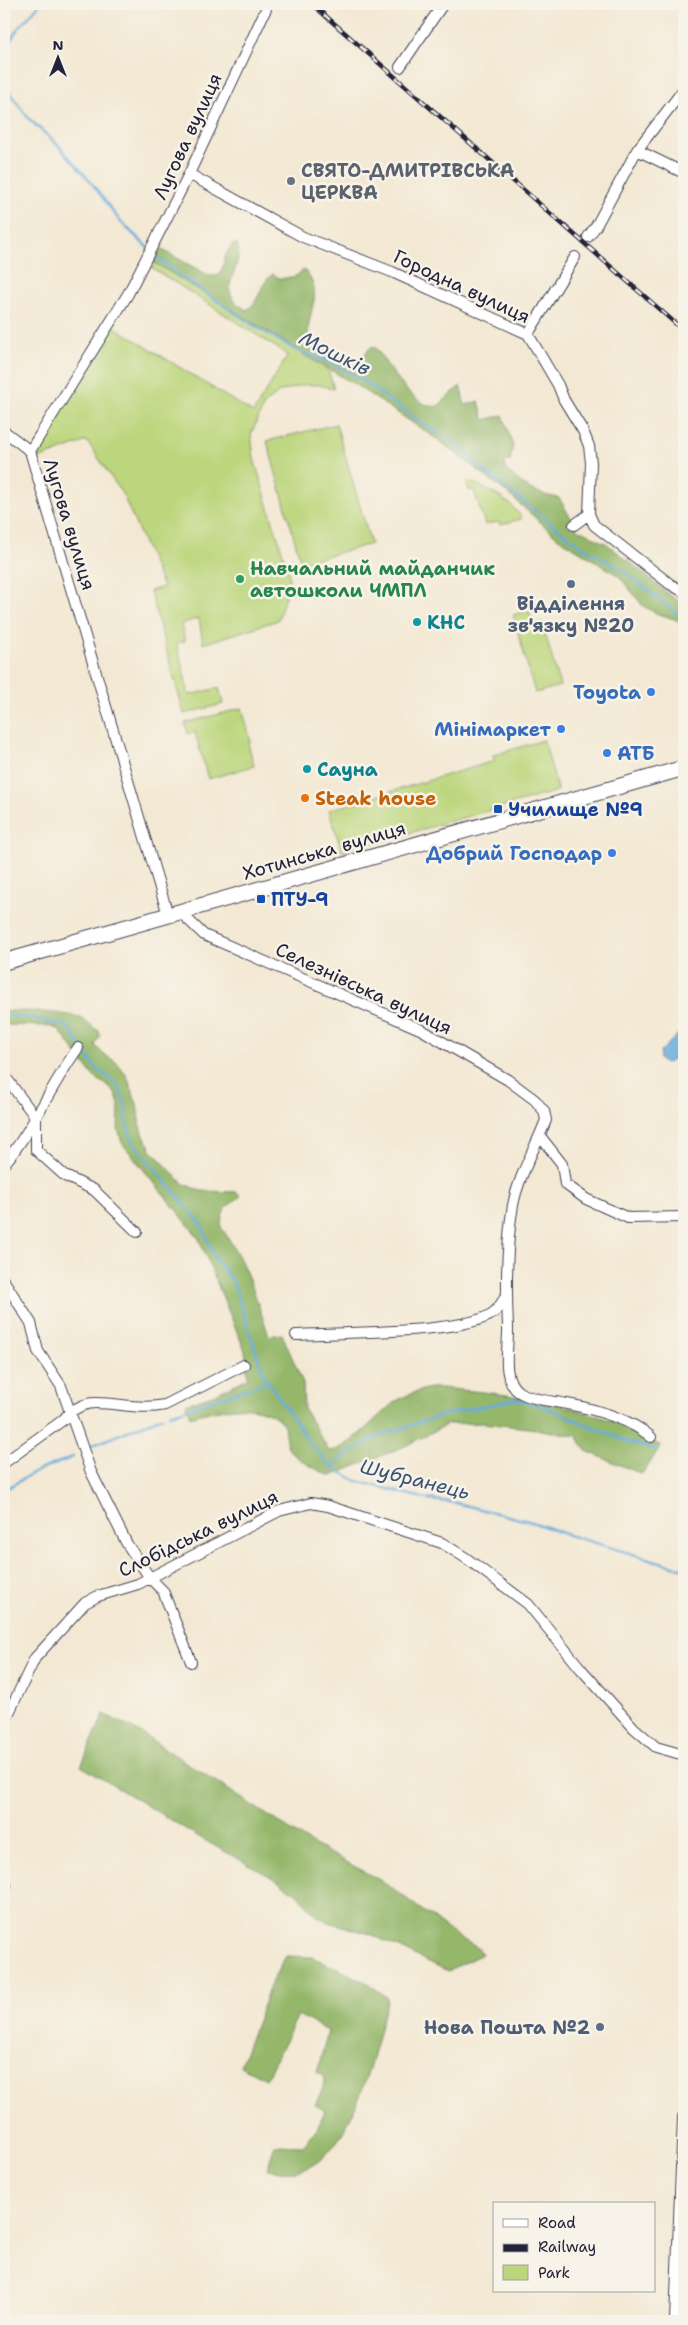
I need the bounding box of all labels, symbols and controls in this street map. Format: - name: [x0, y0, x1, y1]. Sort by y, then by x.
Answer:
- north arrow: [32, 32, 82, 82]
- text: N: [52, 36, 64, 54]
- street label: Лугова вулиця: [147, 69, 228, 203]
- place label: СВЯТО-ДМИТРІВСЬКА ЦЕРКВА: [301, 158, 514, 205]
- marker: СВЯТО-ДМИТРІВСЬКА ЦЕРКВА: [285, 175, 297, 187]
- street label: Городна вулиця: [389, 244, 534, 329]
- water label: Мошків: [295, 325, 375, 382]
- street label: Лугова вулиця: [38, 455, 101, 593]
- place label: Навчальний майданчик автошколи ЧМПЛ: [250, 556, 495, 603]
- marker: Навчальний майданчик автошколи ЧМПЛ: [234, 573, 246, 585]
- marker: Відділення зв'язку №20: [565, 578, 577, 590]
- place label: Відділення зв'язку №20: [508, 591, 634, 638]
- place label: КНС: [427, 610, 465, 635]
- marker: КНС: [411, 616, 423, 628]
- place label: Toyota: [573, 680, 641, 705]
- marker: Toyota: [645, 686, 657, 698]
- place label: Мінімаркет: [434, 717, 552, 742]
- marker: Мінімаркет: [555, 723, 567, 735]
- place label: АТБ: [617, 741, 655, 766]
- marker: АТБ: [601, 747, 613, 759]
- place label: Сауна: [317, 757, 378, 782]
- marker: Сауна: [301, 763, 313, 775]
- place label: Steak house: [315, 786, 436, 811]
- marker: Steak house: [299, 792, 311, 804]
- place label: Училище №9: [508, 797, 643, 822]
- marker: Училище №9: [492, 803, 504, 815]
- street label: Хотинська вулиця: [240, 815, 409, 886]
- place label: Добрий Господар: [426, 841, 602, 866]
- marker: Добрий Господар: [606, 847, 618, 859]
- place label: ПТУ-9: [271, 887, 329, 912]
- marker: ПТУ-9: [255, 893, 267, 905]
- street label: Селезнівська вулиця: [272, 937, 456, 1040]
- water label: Шубранець: [357, 1453, 473, 1505]
- street label: Слобідська вулиця: [114, 1484, 282, 1583]
- place label: Нова Пошта №2: [424, 2015, 590, 2040]
- marker: Нова Пошта №2: [594, 2021, 606, 2033]
- legend: [493, 2202, 656, 2292]
- text: Road: [538, 2213, 576, 2233]
- text: Railway: [538, 2237, 596, 2257]
- text: Park: [538, 2263, 570, 2283]

